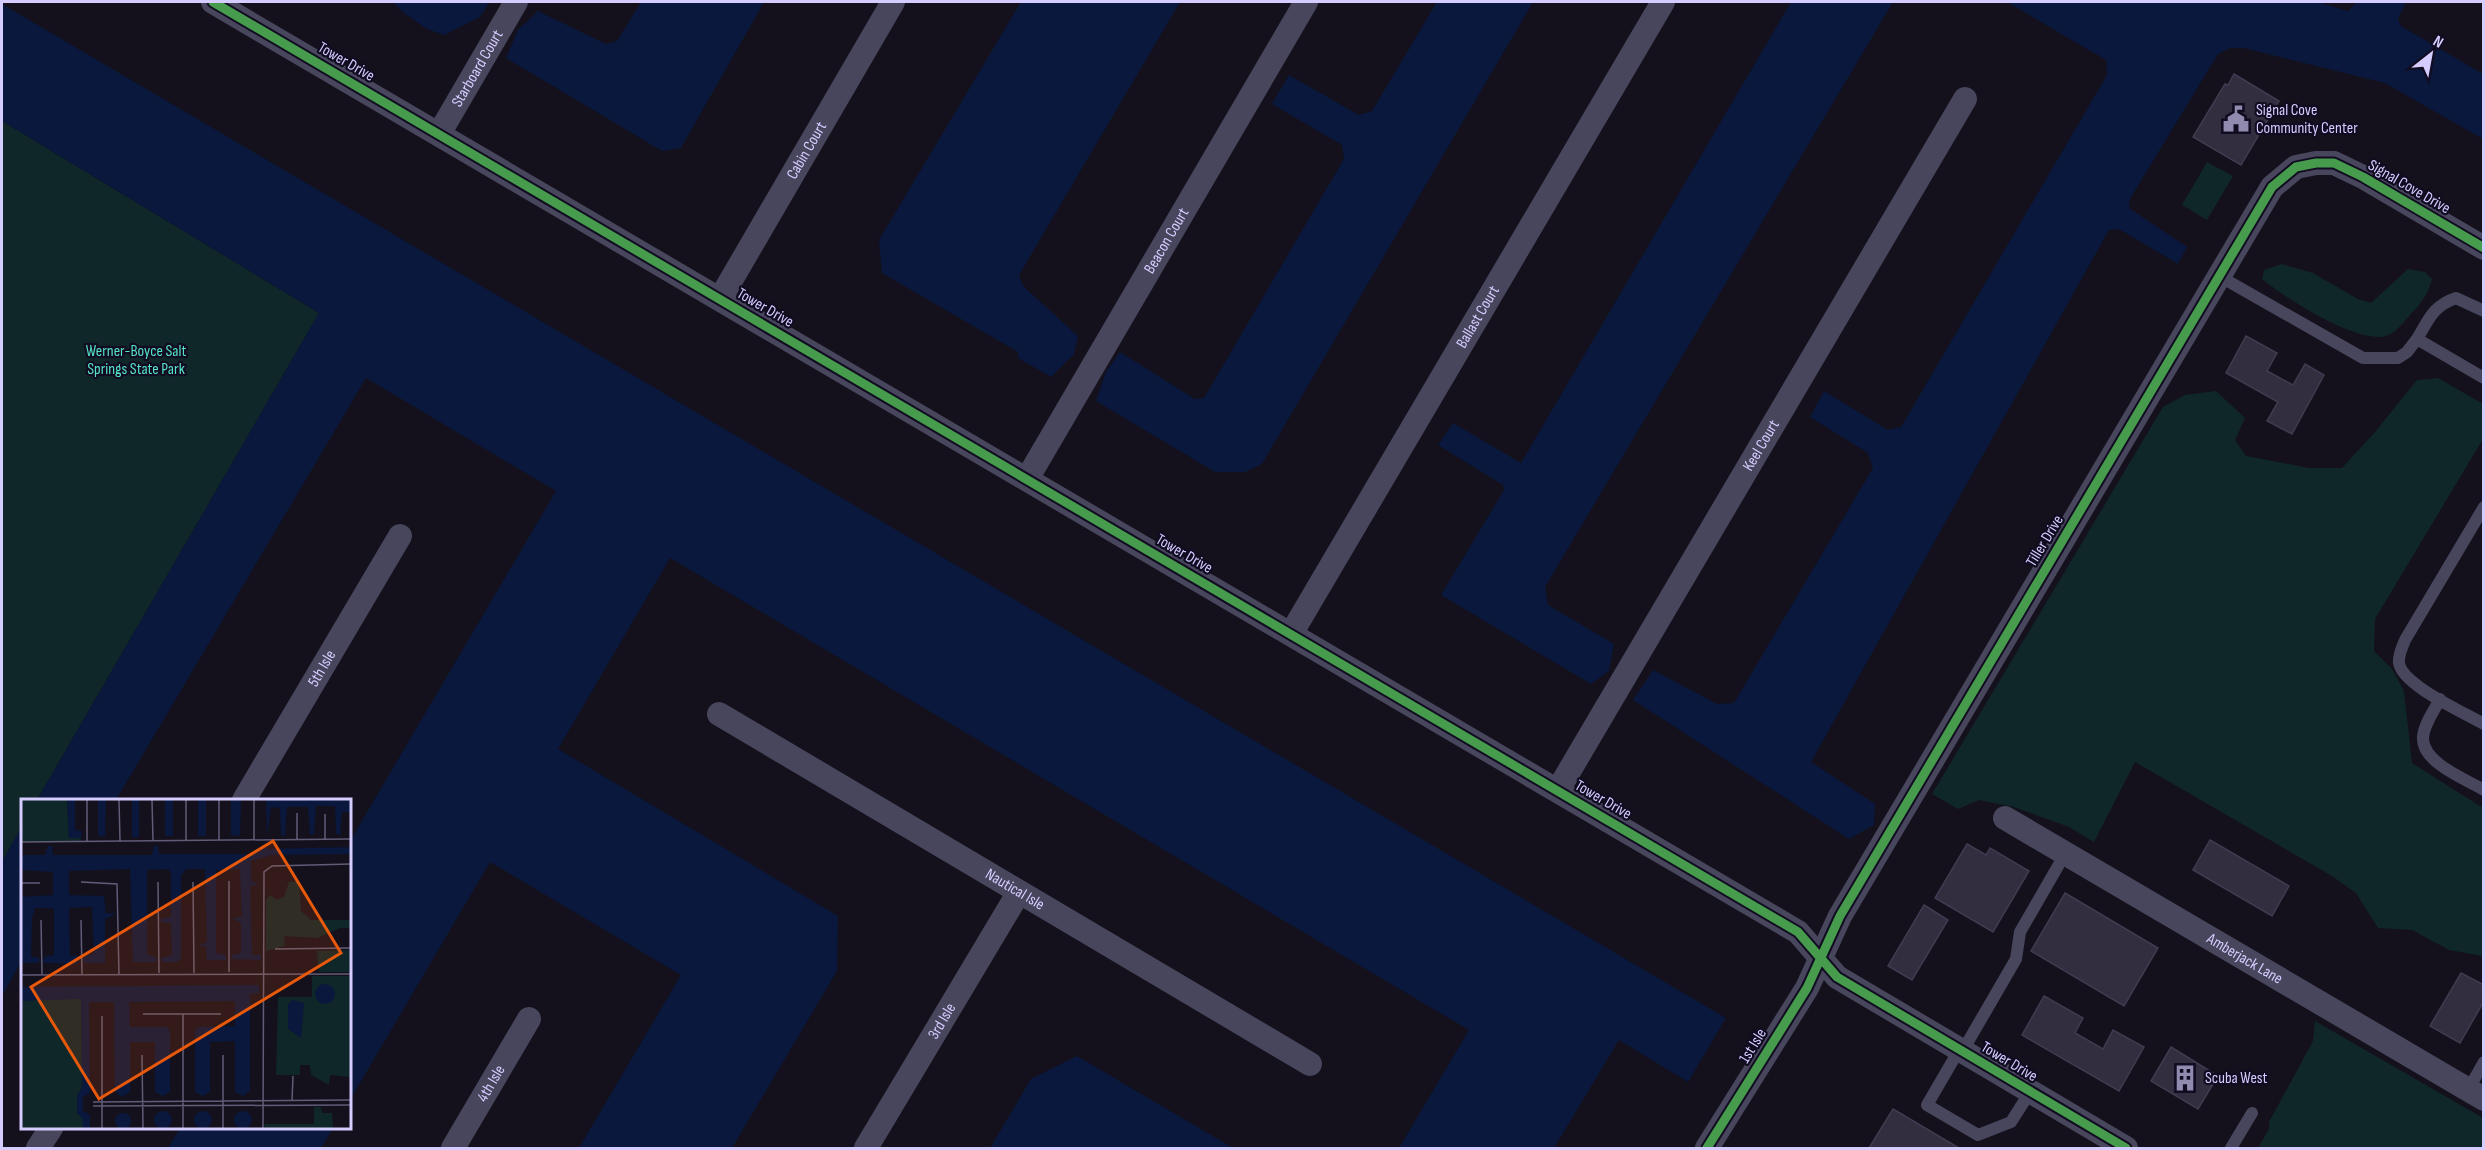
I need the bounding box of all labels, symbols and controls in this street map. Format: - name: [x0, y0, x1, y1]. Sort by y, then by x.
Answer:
- north arrow: [2401, 24, 2461, 84]
- street label: Starboard Court: [447, 26, 507, 110]
- text: N: [2429, 32, 2447, 53]
- street label: Tower Drive: [314, 38, 378, 86]
- place label: Signal Cove Community Center: [2256, 101, 2358, 138]
- public building icon: Signal Cove Community Center: [2221, 104, 2251, 134]
- street label: Cabin Court: [782, 118, 831, 183]
- street label: Signal Cove Drive: [2364, 156, 2454, 218]
- street label: Beacon Court: [1140, 204, 1193, 277]
- street label: Ballast Court: [1452, 282, 1503, 352]
- street label: Tower Drive: [733, 284, 797, 332]
- park label: Werner-Boyce Salt Springs State Park: [86, 342, 186, 379]
- street label: Keel Court: [1739, 416, 1783, 474]
- street label: Tiller Drive: [2022, 512, 2068, 570]
- street label: Tower Drive: [1152, 530, 1216, 578]
- street label: 5th Isle: [304, 647, 340, 690]
- street label: Tower Drive: [1571, 776, 1635, 824]
- inset map: [21, 799, 351, 1129]
- street label: Nautical Isle: [982, 864, 1048, 914]
- street label: Amberjack Lane: [2203, 929, 2286, 988]
- street label: 3rd Isle: [924, 999, 960, 1042]
- street label: 1st Isle: [1735, 1025, 1771, 1067]
- street label: Tower Drive: [1977, 1038, 2041, 1086]
- street label: 4th Isle: [473, 1062, 509, 1105]
- building icon: Scuba West: [2170, 1063, 2200, 1093]
- place label: Scuba West: [2205, 1069, 2268, 1088]

